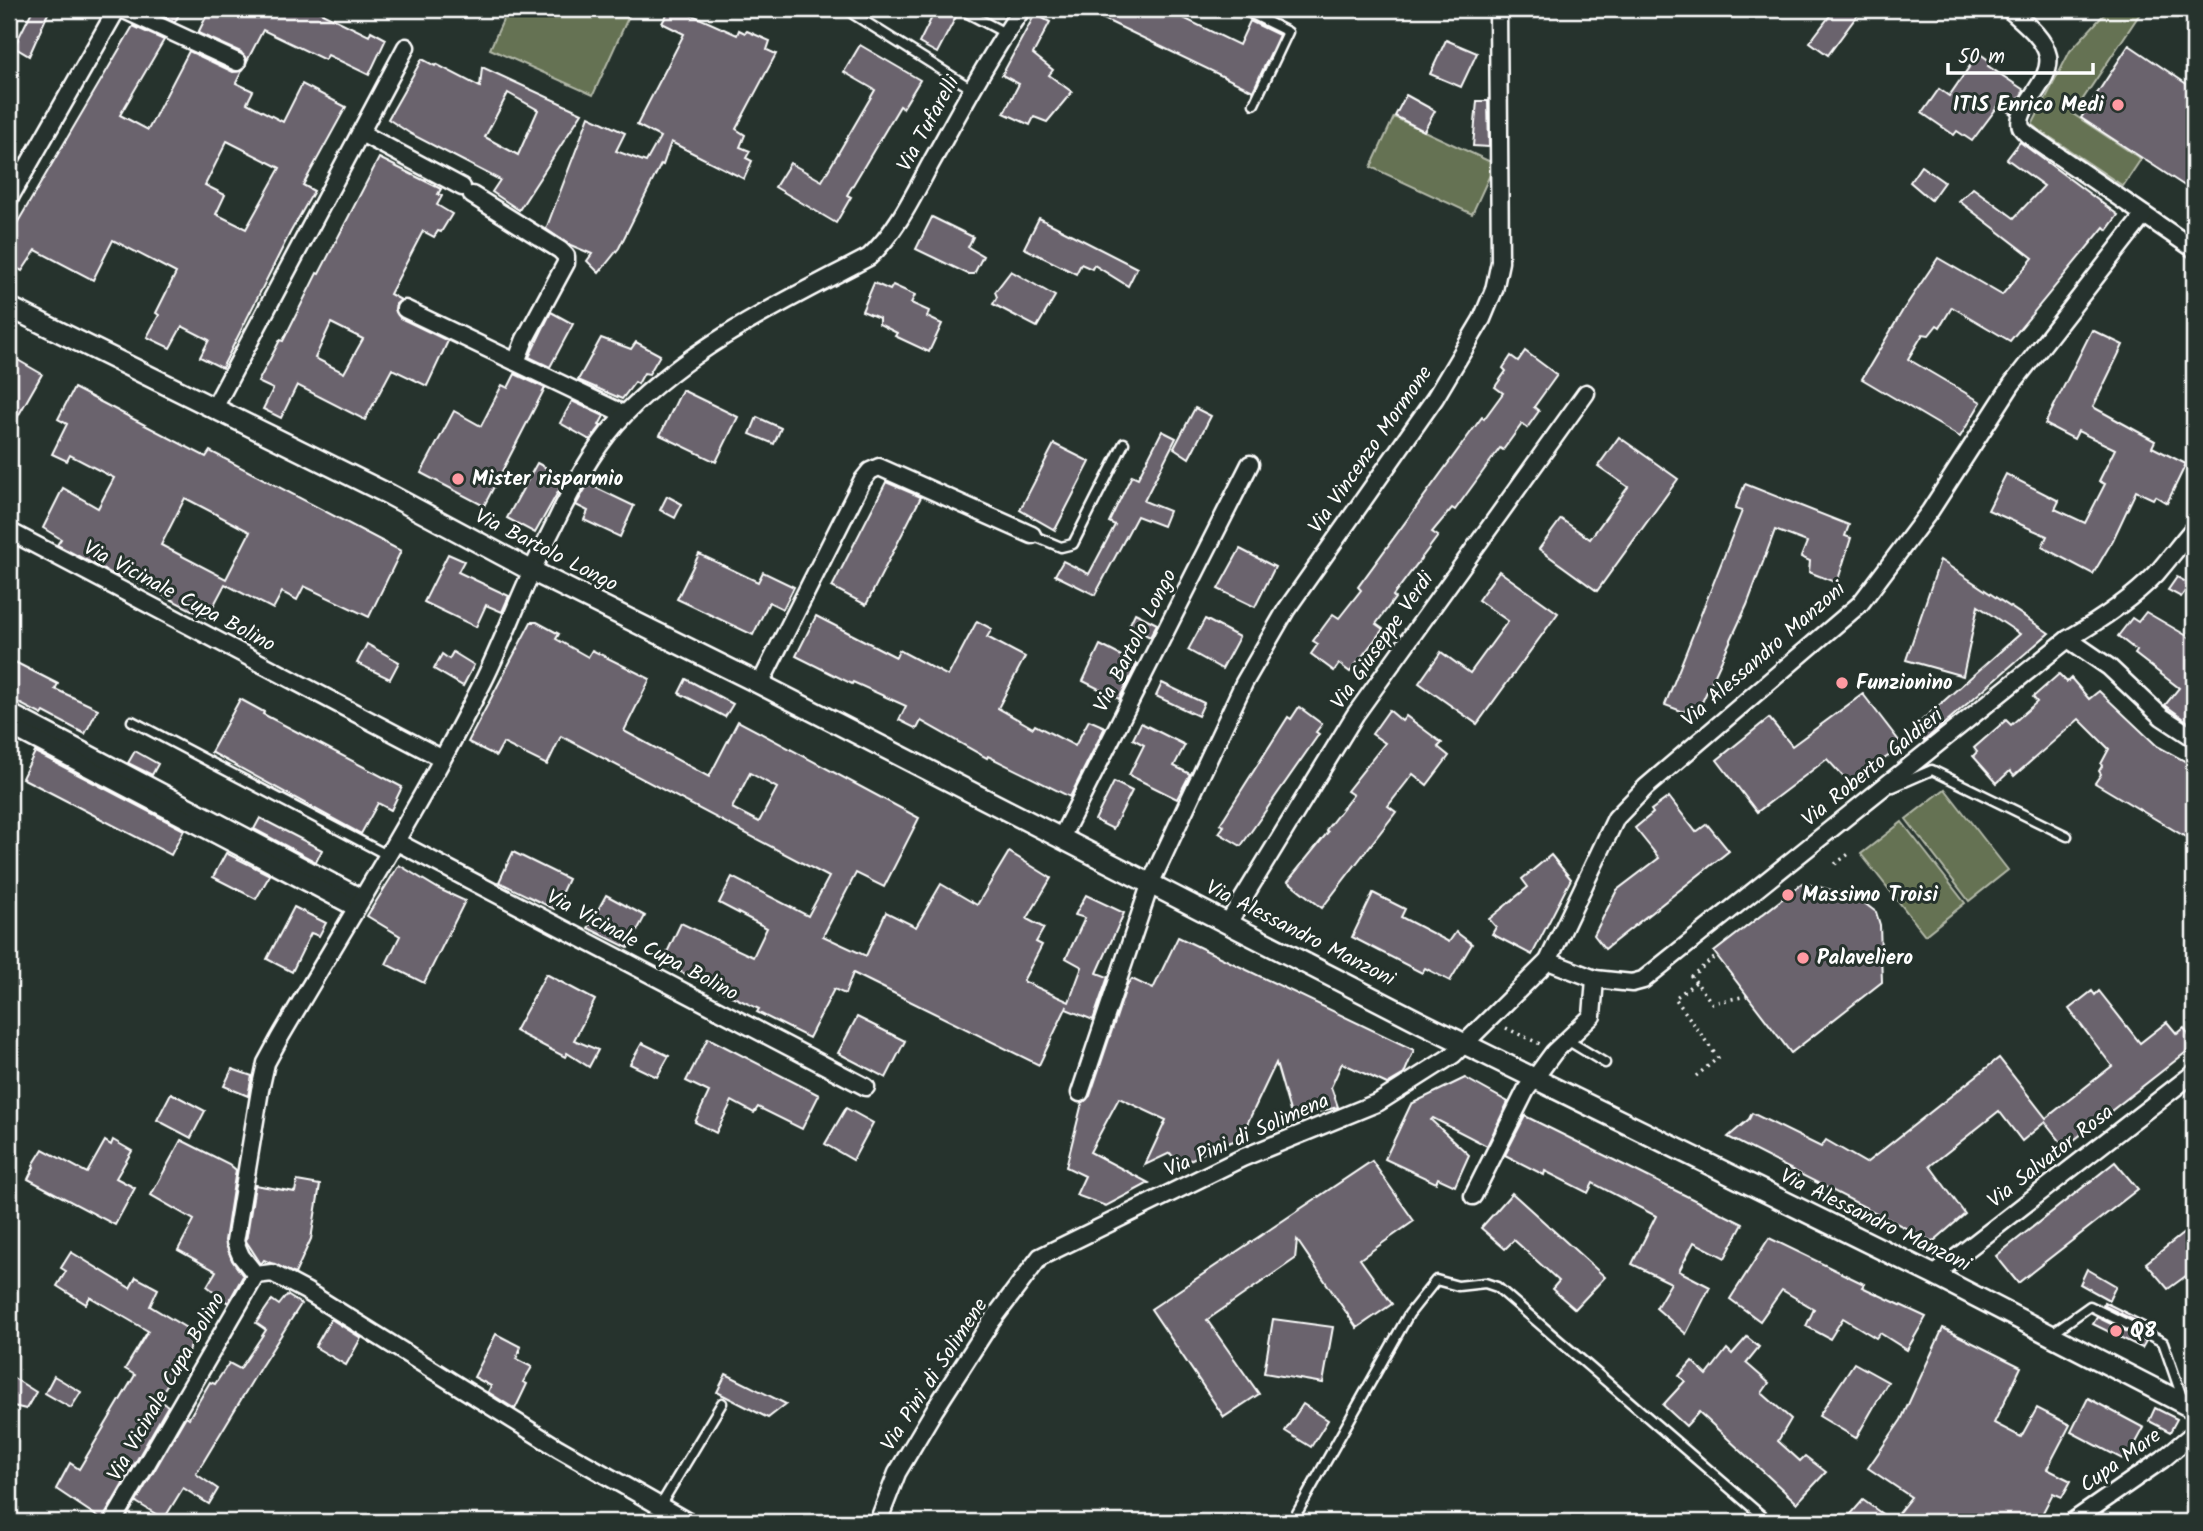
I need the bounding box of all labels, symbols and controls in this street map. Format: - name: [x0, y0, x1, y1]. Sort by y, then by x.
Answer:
- scale bar: [1948, 32, 2093, 76]
- text: 50 m: [1958, 41, 2005, 74]
- street label: Via Tufarelli: [889, 69, 969, 178]
- place label: ITIS Enrico Medi: [1953, 89, 2105, 122]
- marker: ITIS Enrico Medi: [2110, 97, 2126, 113]
- street label: Via Vincenzo Mormone: [1300, 359, 1442, 541]
- place label: Mister risparmio: [472, 463, 624, 496]
- marker: Mister risparmio: [450, 471, 466, 487]
- street label: Via Bartolo Longo: [469, 501, 623, 601]
- street label: Via Vicinale Cupa Bolino: [77, 532, 281, 662]
- street label: Via Bartolo Longo: [1086, 564, 1186, 718]
- street label: Via Giuseppe Verdi: [1323, 564, 1443, 717]
- street label: Via Alessandro Manzoni: [1674, 573, 1854, 736]
- place label: Funzionino: [1856, 667, 1953, 700]
- marker: Funzionino: [1834, 675, 1850, 691]
- street label: Via Roberto Galdieri: [1795, 700, 1952, 836]
- street label: Via Alessandro Manzoni: [1200, 872, 1401, 997]
- place label: Massimo Troisi: [1802, 879, 1938, 912]
- street label: Via Vicinale Cupa Bolino: [540, 881, 744, 1011]
- marker: Massimo Troisi: [1780, 887, 1796, 903]
- place label: Palaveliero: [1817, 942, 1914, 975]
- marker: Palaveliero: [1795, 950, 1811, 966]
- street label: Via Pini di Solimena: [1159, 1085, 1335, 1187]
- street label: Via Salvator Rosa: [1981, 1097, 2121, 1217]
- street label: Via Alessandro Manzoni: [1774, 1160, 1977, 1282]
- street label: Via Vicinale Cupa Bolino: [99, 1286, 235, 1488]
- street label: Via Pini di Solimene: [873, 1291, 997, 1458]
- place label: Q8: [2130, 1315, 2157, 1348]
- marker: Q8: [2108, 1323, 2124, 1339]
- street label: Cupa Mare: [2073, 1420, 2169, 1502]

